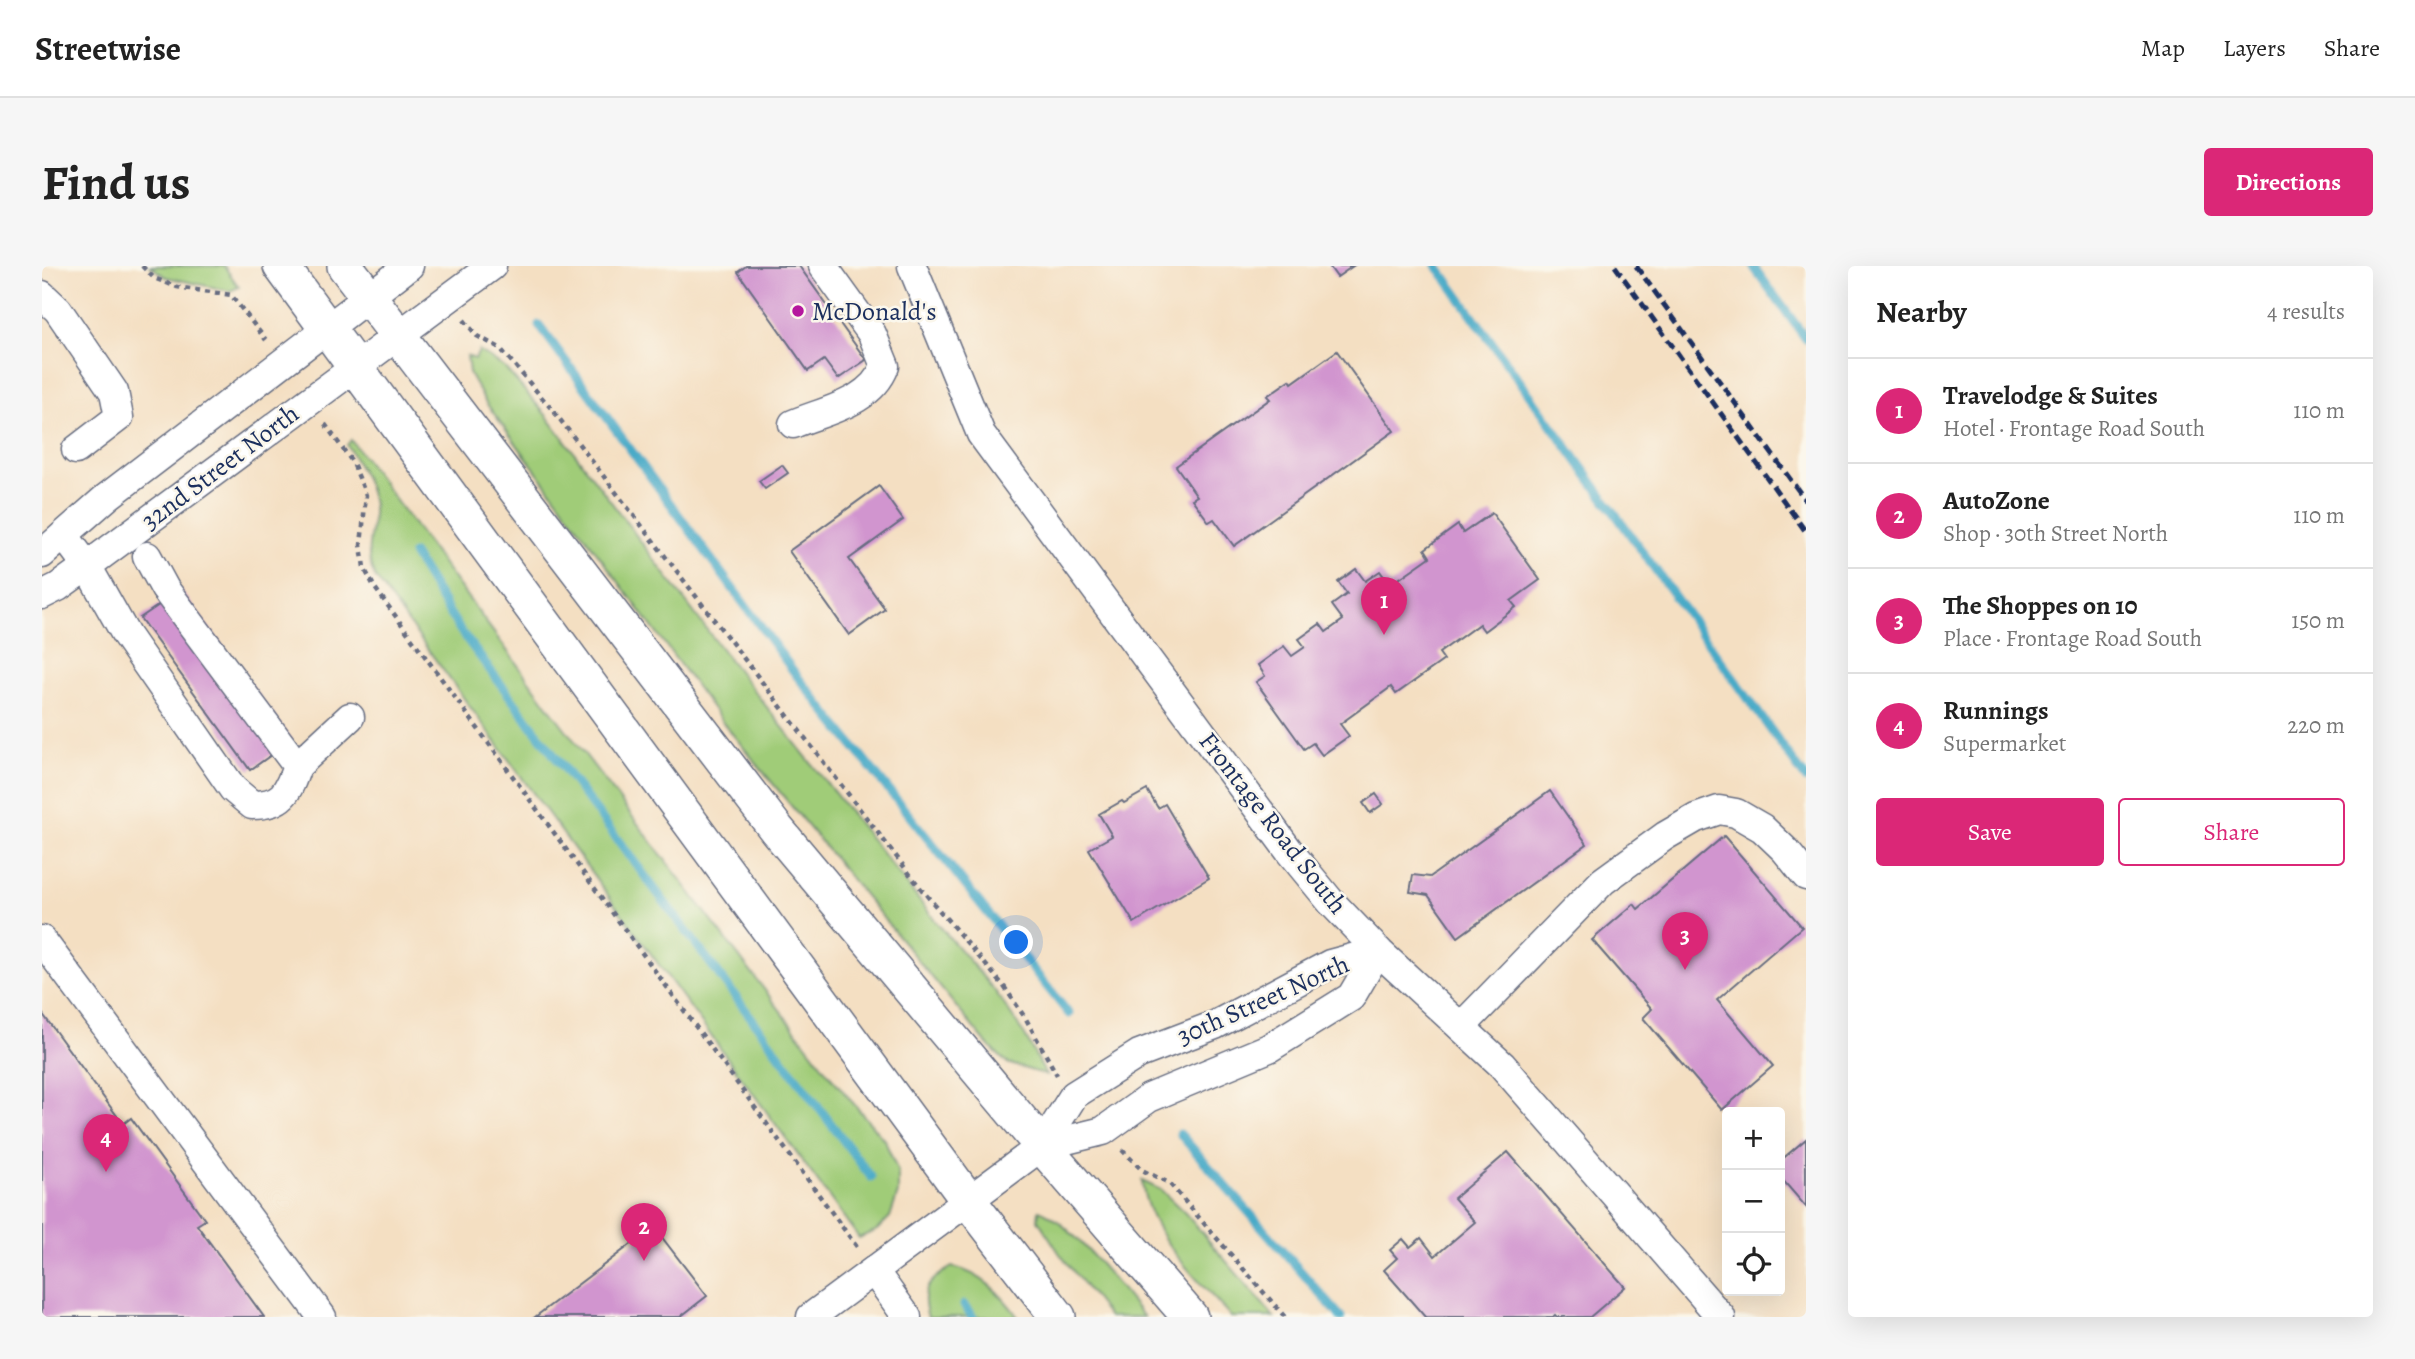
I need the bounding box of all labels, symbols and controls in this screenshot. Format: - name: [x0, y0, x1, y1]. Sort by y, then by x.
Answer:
- text: Streetwise: [35, 26, 181, 71]
- text: Map: [2141, 32, 2185, 64]
- text: Layers: [2223, 32, 2286, 64]
- text: Share: [2324, 32, 2380, 64]
- button: Directions: [2204, 148, 2373, 216]
- text: Find us: [42, 149, 190, 216]
- text: Nearby: [1876, 292, 1967, 332]
- place label: McDonald's: [812, 294, 937, 329]
- text: 4 results: [2267, 296, 2345, 327]
- marker: McDonald's: [790, 303, 806, 319]
- text: Travelodge & Suites: [1943, 378, 2158, 413]
- text: 1: [1895, 395, 1903, 426]
- text: 110 m: [2293, 395, 2345, 426]
- street label: 32nd Street North: [134, 396, 306, 538]
- text: Hotel · Frontage Road South: [1943, 413, 2205, 444]
- text: AutoZone: [1943, 483, 2050, 518]
- text: 2: [1893, 500, 1905, 531]
- text: 110 m: [2293, 500, 2345, 531]
- text: Shop · 30th Street North: [1943, 518, 2168, 549]
- pin: 1: [1361, 577, 1407, 635]
- text: The Shoppes on 10: [1943, 588, 2138, 623]
- text: 3: [1894, 605, 1904, 636]
- text: 150 m: [2291, 605, 2345, 636]
- text: Place · Frontage Road South: [1943, 623, 2202, 654]
- text: Runnings: [1943, 693, 2049, 728]
- text: 4: [1894, 710, 1904, 741]
- text: 220 m: [2287, 710, 2345, 741]
- street label: Frontage Road South: [1191, 725, 1355, 921]
- text: Supermarket: [1943, 728, 2066, 759]
- button: Save: [1876, 798, 2104, 866]
- button: Share: [2118, 798, 2345, 866]
- pin: 3: [1662, 912, 1708, 970]
- your location: [999, 925, 1033, 959]
- street label: 30th Street North: [1171, 946, 1355, 1054]
- map controls: [1722, 1107, 1785, 1296]
- button: +: [1722, 1107, 1785, 1170]
- pin: 4: [83, 1114, 129, 1172]
- button: −: [1722, 1170, 1785, 1233]
- pin: 2: [621, 1203, 667, 1261]
- button: locate: [1722, 1233, 1785, 1296]

